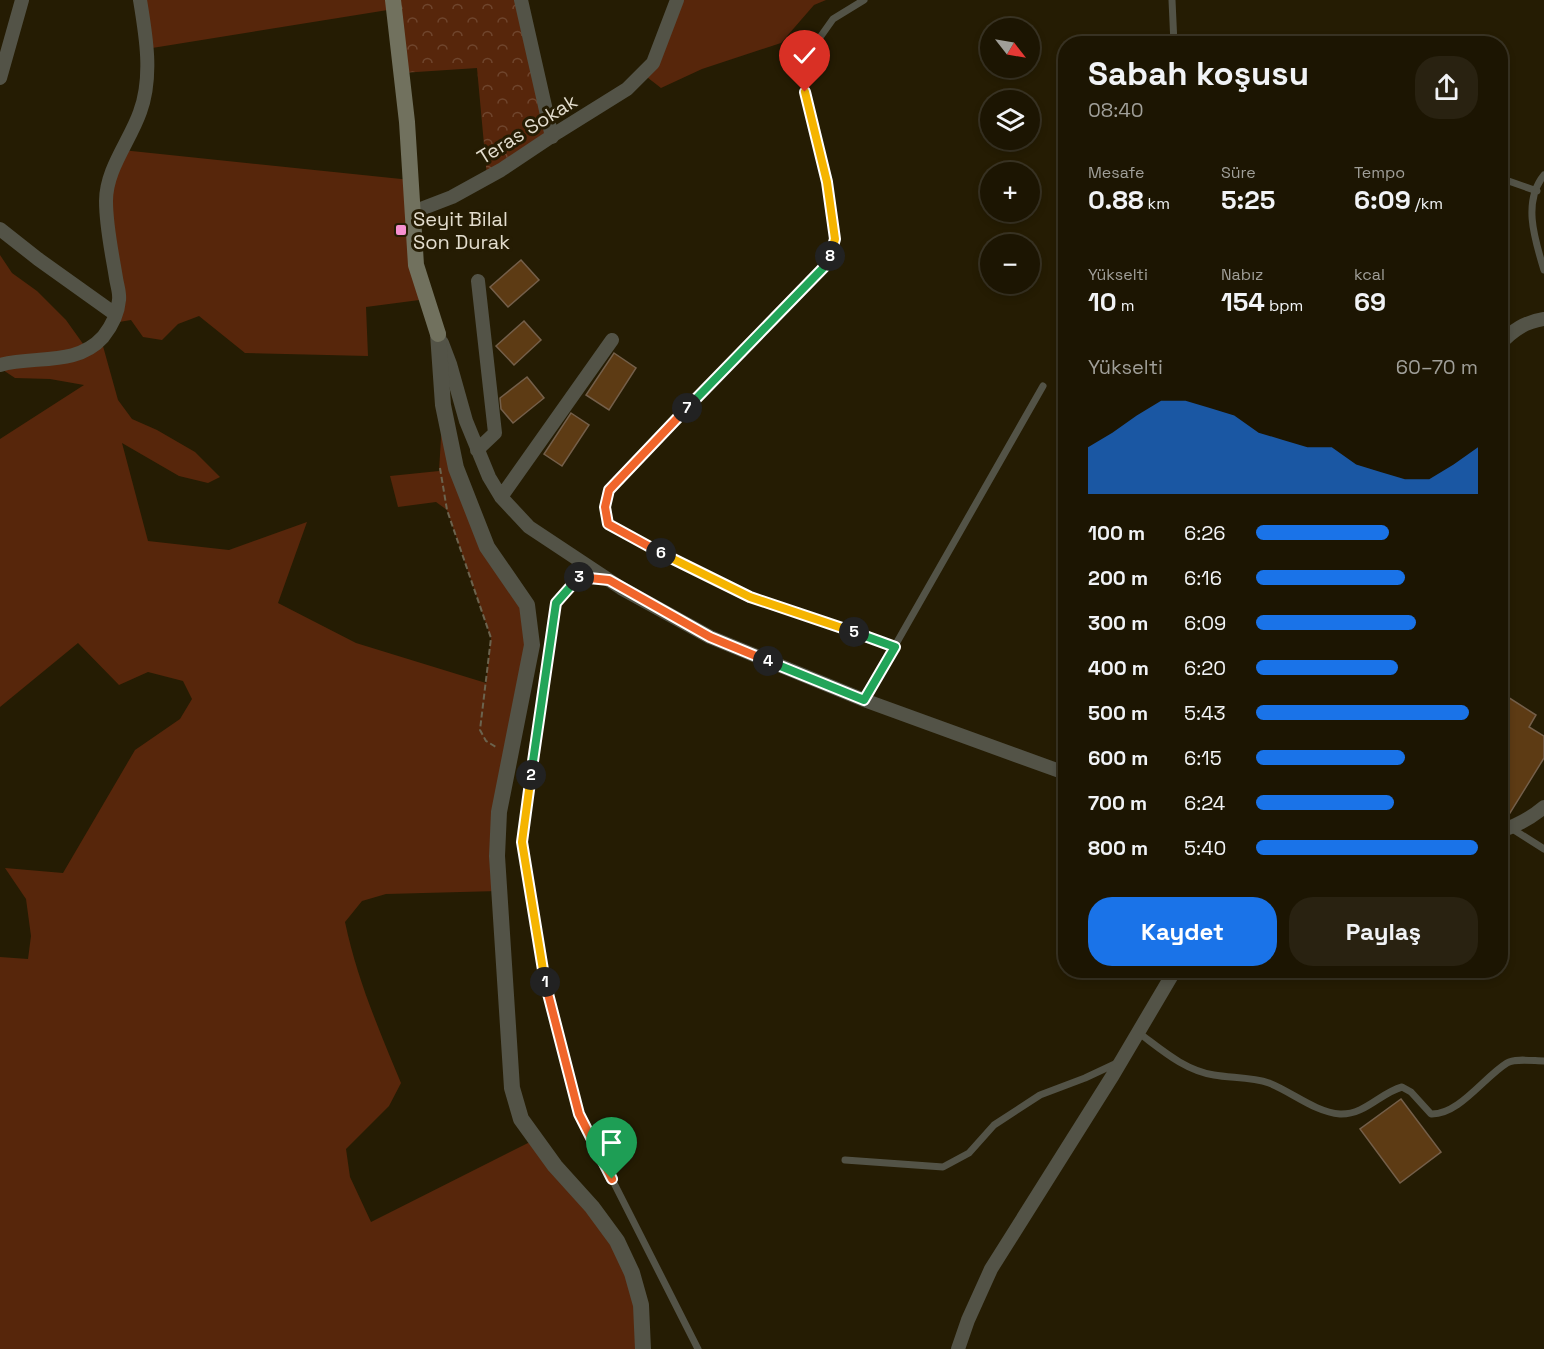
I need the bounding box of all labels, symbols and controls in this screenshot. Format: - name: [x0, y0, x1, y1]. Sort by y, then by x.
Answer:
- north arrow: [980, 18, 1040, 78]
- map controls: [980, 18, 1040, 294]
- pin: [779, 30, 830, 92]
- icon: check: [788, 39, 821, 72]
- text: Sabah koşusu: [1088, 53, 1309, 95]
- button: share: [1415, 56, 1478, 119]
- street label: Teras Sokak: [472, 88, 582, 170]
- button: layers: [980, 90, 1040, 150]
- text: 08:40: [1088, 97, 1144, 123]
- button: +: [980, 162, 1040, 222]
- text: Mesafe: [1088, 162, 1145, 183]
- text: Süre: [1221, 162, 1256, 183]
- text: Tempo: [1354, 162, 1405, 183]
- text: 0.88: [1088, 183, 1143, 217]
- text: 5:25: [1221, 183, 1275, 217]
- text: 6:09: [1354, 183, 1411, 217]
- text: km: [1143, 193, 1170, 214]
- text: /km: [1411, 193, 1443, 214]
- place label: Seyit Bilal Son Durak: [413, 206, 510, 255]
- marker: Seyit Bilal Son Durak: [394, 223, 408, 237]
- button: −: [980, 234, 1040, 294]
- pin: 8: [815, 241, 845, 271]
- text: 8: [825, 245, 835, 266]
- text: Yükselti: [1088, 264, 1148, 285]
- text: Nabız: [1221, 264, 1263, 285]
- text: kcal: [1354, 264, 1385, 285]
- text: 10: [1088, 285, 1117, 319]
- text: 154: [1221, 285, 1265, 319]
- text: 69: [1354, 285, 1386, 319]
- text: m: [1117, 295, 1134, 316]
- text: bpm: [1265, 295, 1303, 316]
- text: Yükselti: [1088, 354, 1163, 380]
- text: 60–70 m: [1396, 354, 1478, 380]
- pin: 7: [672, 393, 702, 423]
- text: 7: [683, 397, 691, 418]
- text: 100 m: [1088, 520, 1145, 546]
- text: 6:26: [1184, 520, 1226, 546]
- pin: 6: [646, 538, 676, 568]
- text: 6: [656, 542, 666, 563]
- pin: 3: [564, 562, 594, 592]
- text: 200 m: [1088, 565, 1148, 591]
- text: 6:16: [1184, 565, 1222, 591]
- text: 3: [574, 566, 584, 587]
- text: 300 m: [1088, 610, 1148, 636]
- text: 6:09: [1184, 610, 1226, 636]
- pin: 5: [839, 617, 869, 647]
- text: 5: [849, 621, 859, 642]
- pin: 4: [753, 646, 783, 676]
- text: 4: [763, 650, 773, 671]
- text: 400 m: [1088, 655, 1149, 681]
- text: 6:20: [1184, 655, 1226, 681]
- text: 500 m: [1088, 700, 1148, 726]
- text: 5:43: [1184, 700, 1226, 726]
- text: 600 m: [1088, 745, 1148, 771]
- text: 6:15: [1184, 745, 1222, 771]
- pin: 2: [516, 760, 546, 790]
- text: 2: [526, 764, 536, 785]
- text: 700 m: [1088, 790, 1147, 816]
- text: 6:24: [1184, 790, 1225, 816]
- text: 800 m: [1088, 835, 1148, 861]
- text: 5:40: [1184, 835, 1226, 861]
- button: Kaydet: [1088, 897, 1277, 966]
- button: Paylaş: [1289, 897, 1478, 966]
- pin: 1: [530, 967, 560, 997]
- text: 1: [541, 971, 549, 992]
- pin: [586, 1117, 637, 1179]
- icon: arrive: [595, 1126, 628, 1159]

